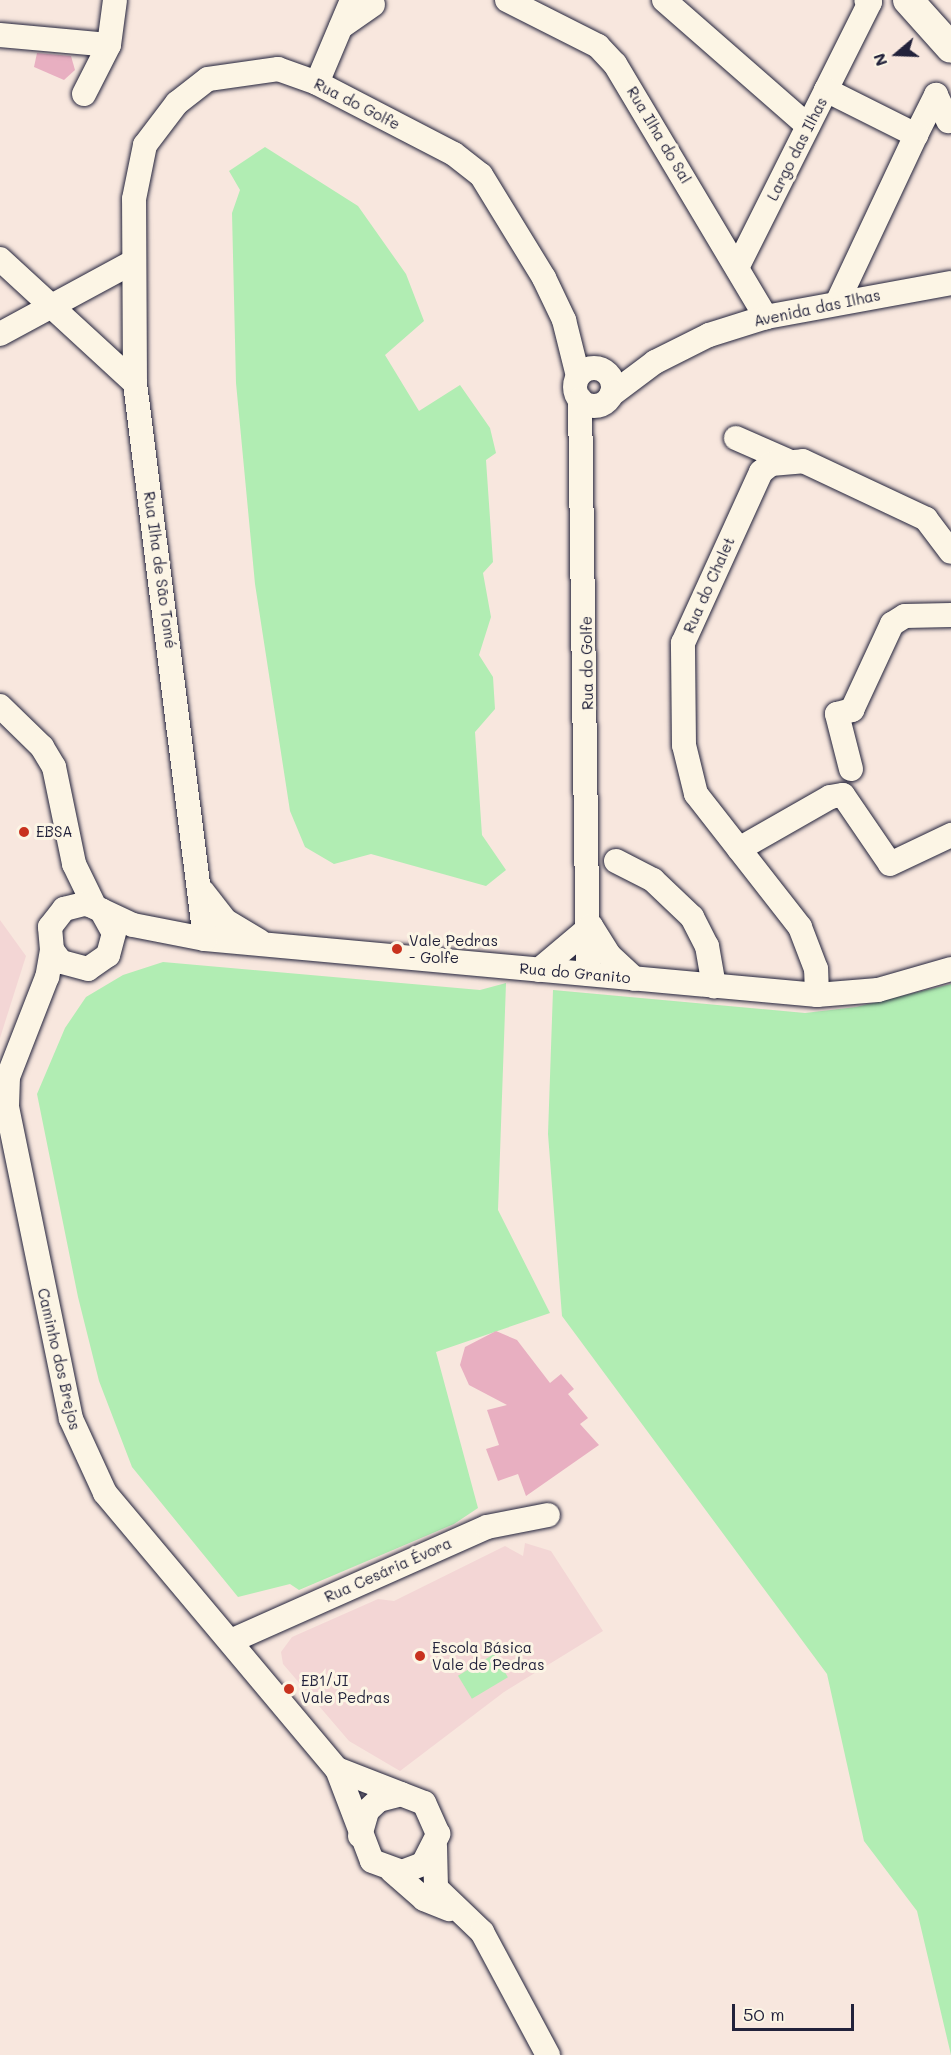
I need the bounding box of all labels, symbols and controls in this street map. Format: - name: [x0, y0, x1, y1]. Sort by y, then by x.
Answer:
- north arrow: [867, 24, 927, 84]
- text: N: [868, 51, 891, 69]
- street label: Rua do Golfe: [311, 75, 403, 133]
- street label: Rua Ilha do Sal: [623, 83, 695, 187]
- street label: Largo das Ilhas: [763, 94, 831, 204]
- street label: Avenida das Ilhas: [752, 286, 882, 330]
- street label: Rua Ilha de São Tomé: [140, 490, 180, 650]
- street label: Rua do Chalet: [680, 534, 738, 636]
- street label: Rua do Golfe: [577, 616, 597, 710]
- place label: EBSA: [36, 823, 73, 841]
- marker: EBSA: [17, 825, 31, 839]
- place label: Vale Pedras - Golfe: [409, 931, 498, 966]
- marker: Vale Pedras - Golfe: [390, 942, 404, 956]
- street label: Rua do Granito: [519, 959, 631, 987]
- street label: Caminho dos Brejos: [34, 1286, 84, 1432]
- street label: Rua Cesária Évora: [322, 1534, 454, 1606]
- place label: Escola Básica Vale de Pedras: [432, 1638, 545, 1673]
- marker: Escola Básica Vale de Pedras: [413, 1649, 427, 1663]
- place label: EB1/JI Vale Pedras: [301, 1671, 390, 1706]
- marker: EB1/JI Vale Pedras: [282, 1682, 296, 1696]
- scale bar: [735, 1992, 856, 2030]
- text: 50 m: [743, 2002, 785, 2026]

